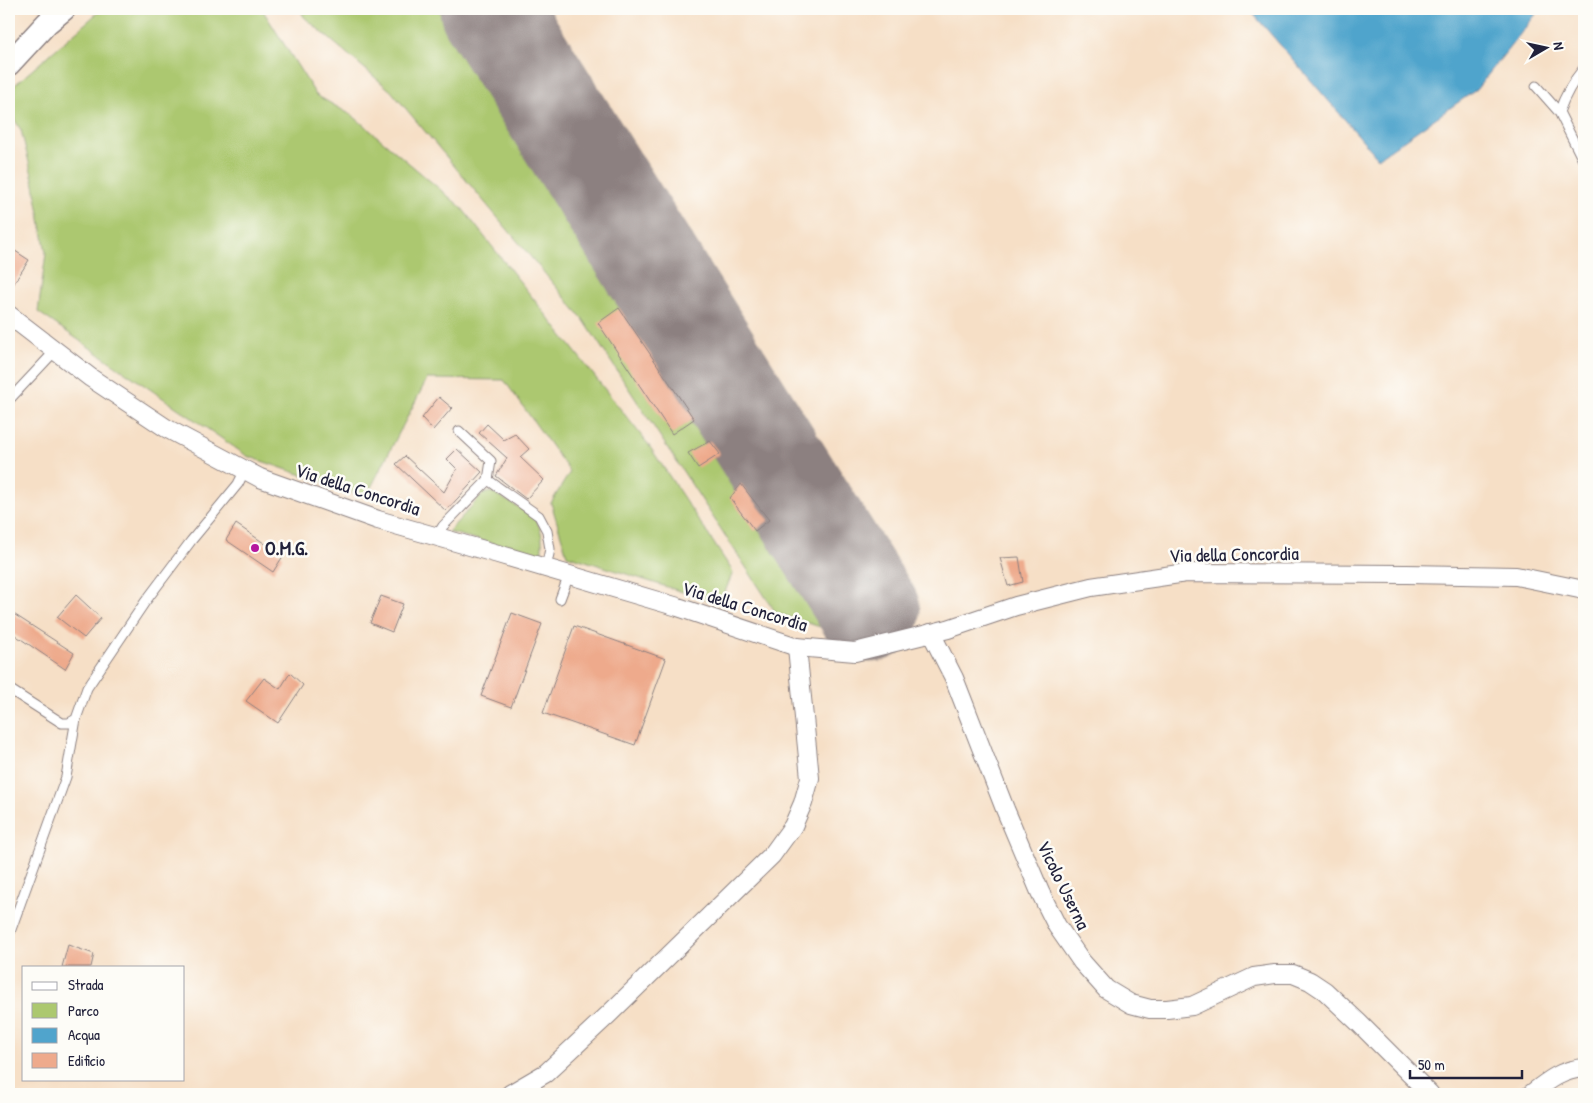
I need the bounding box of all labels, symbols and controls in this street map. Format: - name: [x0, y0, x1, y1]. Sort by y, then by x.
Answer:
- north arrow: [1520, 22, 1570, 72]
- text: N: [1549, 41, 1569, 52]
- street label: Via della Concordia: [292, 457, 424, 522]
- place label: O.M.G.: [265, 535, 308, 561]
- street label: Via della Concordia: [1169, 540, 1300, 568]
- marker: O.M.G.: [249, 542, 261, 554]
- street label: Via della Concordia: [679, 575, 811, 638]
- street label: Vicolo Userna: [1031, 836, 1097, 934]
- legend: [22, 966, 185, 1080]
- text: Strada: [68, 974, 104, 995]
- text: Parco: [68, 1000, 99, 1021]
- text: Acqua: [68, 1024, 100, 1045]
- scale bar: [1410, 1048, 1523, 1080]
- text: Edificio: [68, 1050, 105, 1071]
- text: 50 m: [1418, 1054, 1445, 1075]

